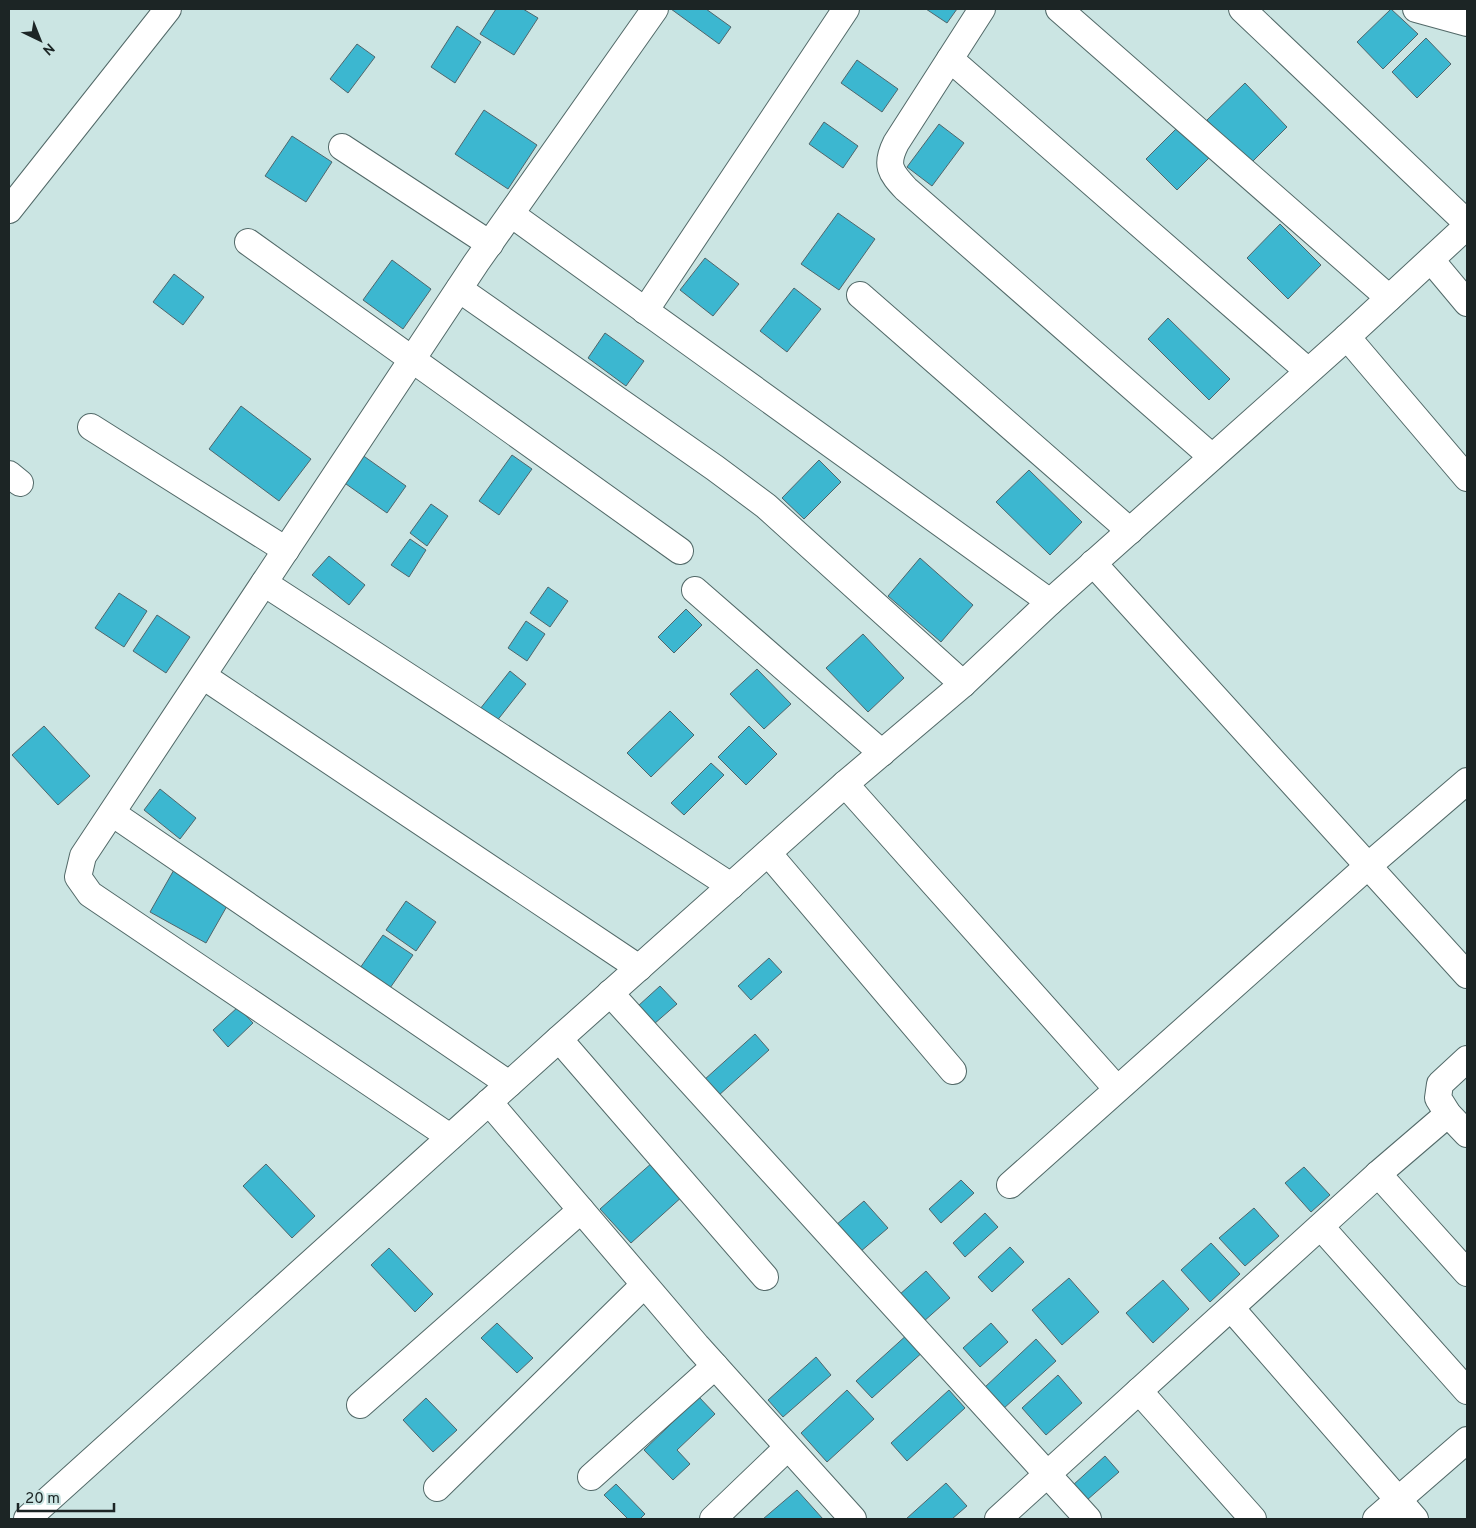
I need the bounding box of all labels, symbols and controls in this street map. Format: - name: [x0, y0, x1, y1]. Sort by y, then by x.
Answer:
- north arrow: [15, 15, 65, 65]
- text: N: [38, 39, 57, 58]
- scale bar: [18, 1480, 114, 1512]
- text: 20 m: [25, 1490, 60, 1509]

